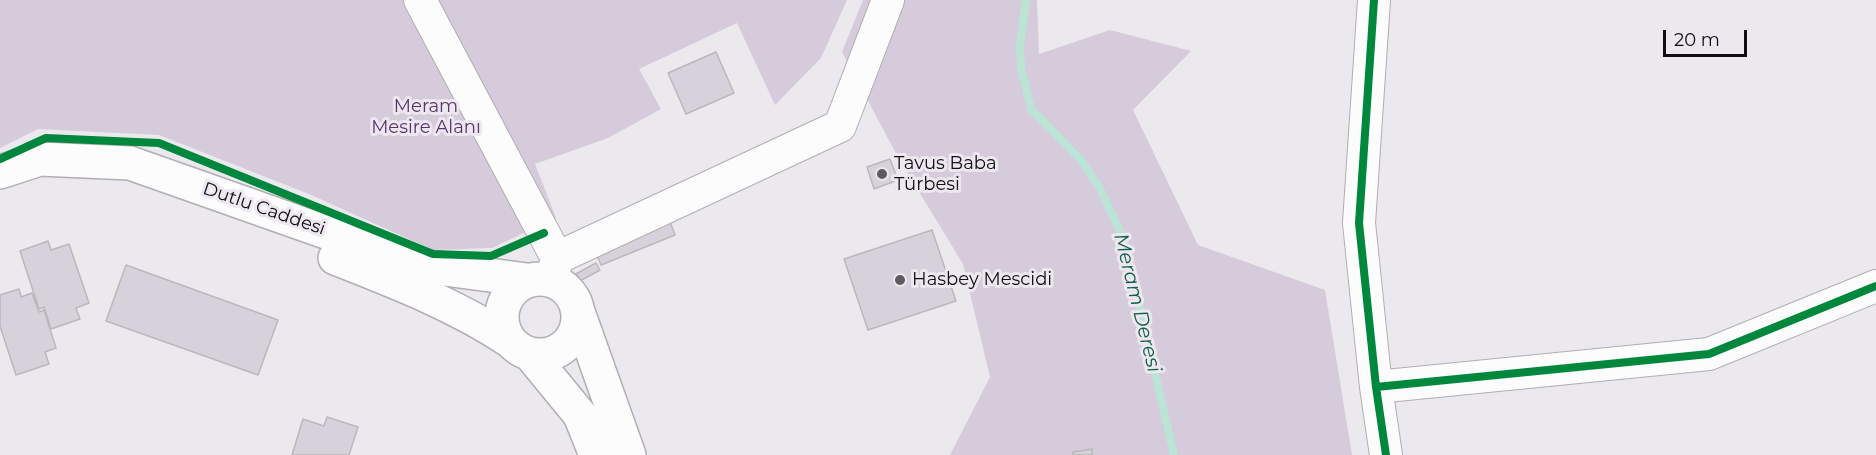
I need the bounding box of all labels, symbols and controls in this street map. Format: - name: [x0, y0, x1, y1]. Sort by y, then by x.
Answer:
- scale bar: [1666, 18, 1750, 56]
- text: 20 m: [1674, 29, 1720, 51]
- park label: Meram Mesire Alanı: [371, 96, 481, 138]
- place label: Tavus Baba Türbesi: [894, 153, 997, 195]
- marker: Tavus Baba Türbesi: [875, 167, 889, 181]
- street label: Dutlu Caddesi: [200, 178, 328, 240]
- water label: Meram Deresi: [1108, 231, 1166, 375]
- place label: Hasbey Mescidi: [912, 269, 1052, 291]
- marker: Hasbey Mescidi: [893, 273, 907, 287]

